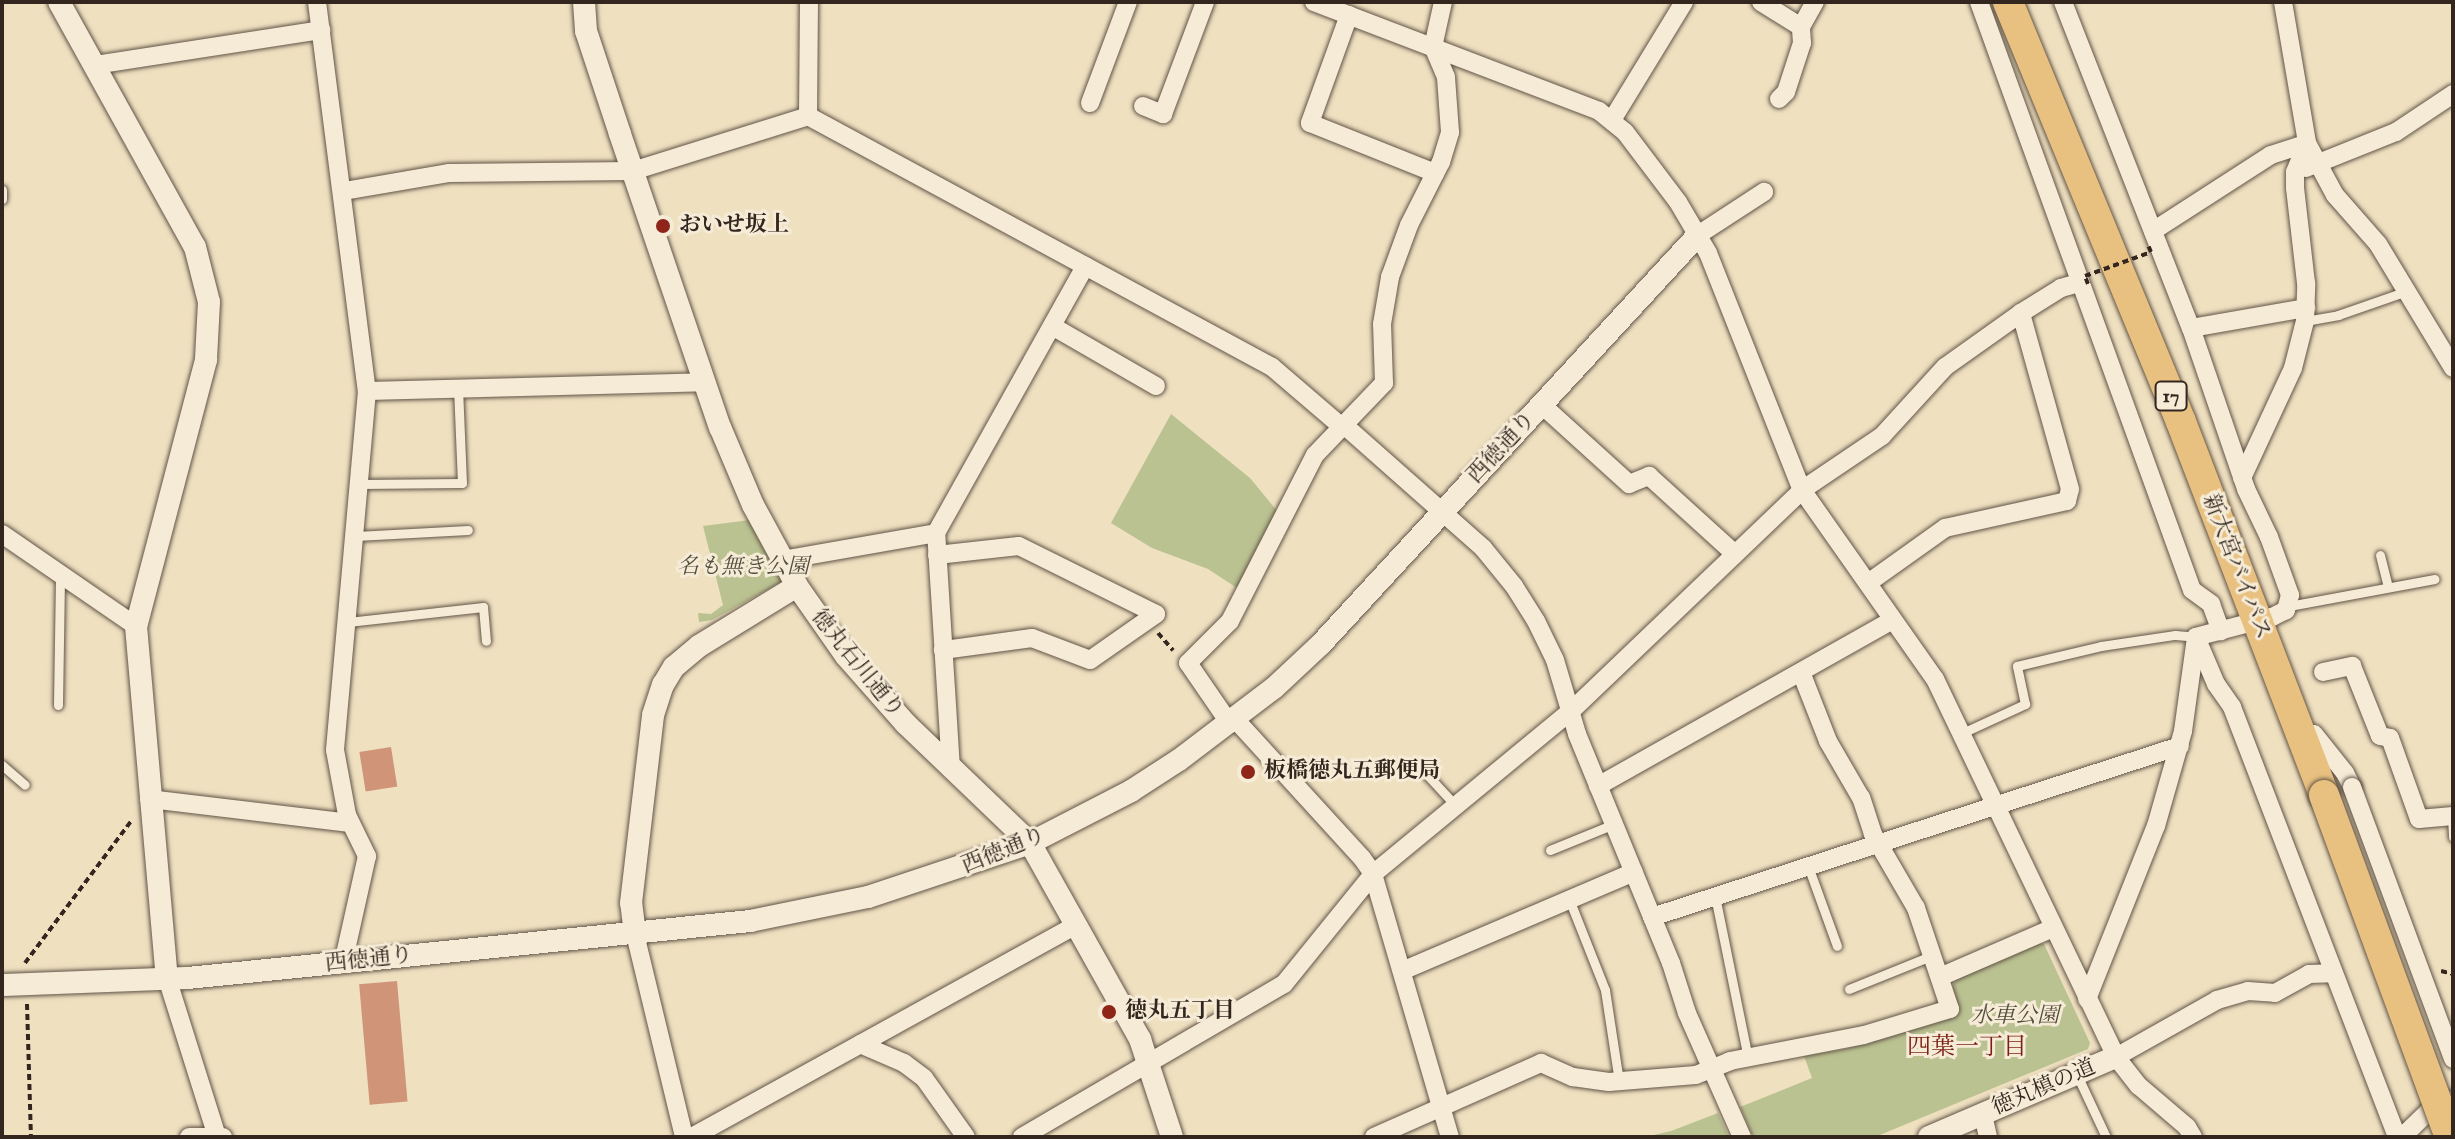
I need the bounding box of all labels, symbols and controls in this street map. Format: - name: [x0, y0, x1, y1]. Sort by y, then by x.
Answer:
- place label: おいせ坂上: [679, 213, 789, 239]
- marker: おいせ坂上: [654, 217, 672, 235]
- road number: 17: [2153, 380, 2189, 412]
- street label: 西徳通り: [1462, 407, 1542, 489]
- street label: 新大宮バイパス: [2196, 490, 2276, 644]
- park label: 名も無き公園: [677, 555, 809, 581]
- street label: 徳丸石川通り: [805, 604, 909, 724]
- place label: 板橋徳丸五郵便局: [1264, 759, 1440, 785]
- marker: 板橋徳丸五郵便局: [1239, 763, 1257, 781]
- street label: 西徳通り: [958, 822, 1050, 880]
- street label: 西徳通り: [324, 942, 414, 978]
- place label: 徳丸五丁目: [1125, 999, 1235, 1025]
- marker: 徳丸五丁目: [1100, 1003, 1118, 1021]
- park label: 水車公園: [1971, 1004, 2059, 1030]
- district label: 四葉一丁目: [1907, 1034, 2027, 1062]
- street label: 徳丸槙の道: [1988, 1054, 2100, 1122]

